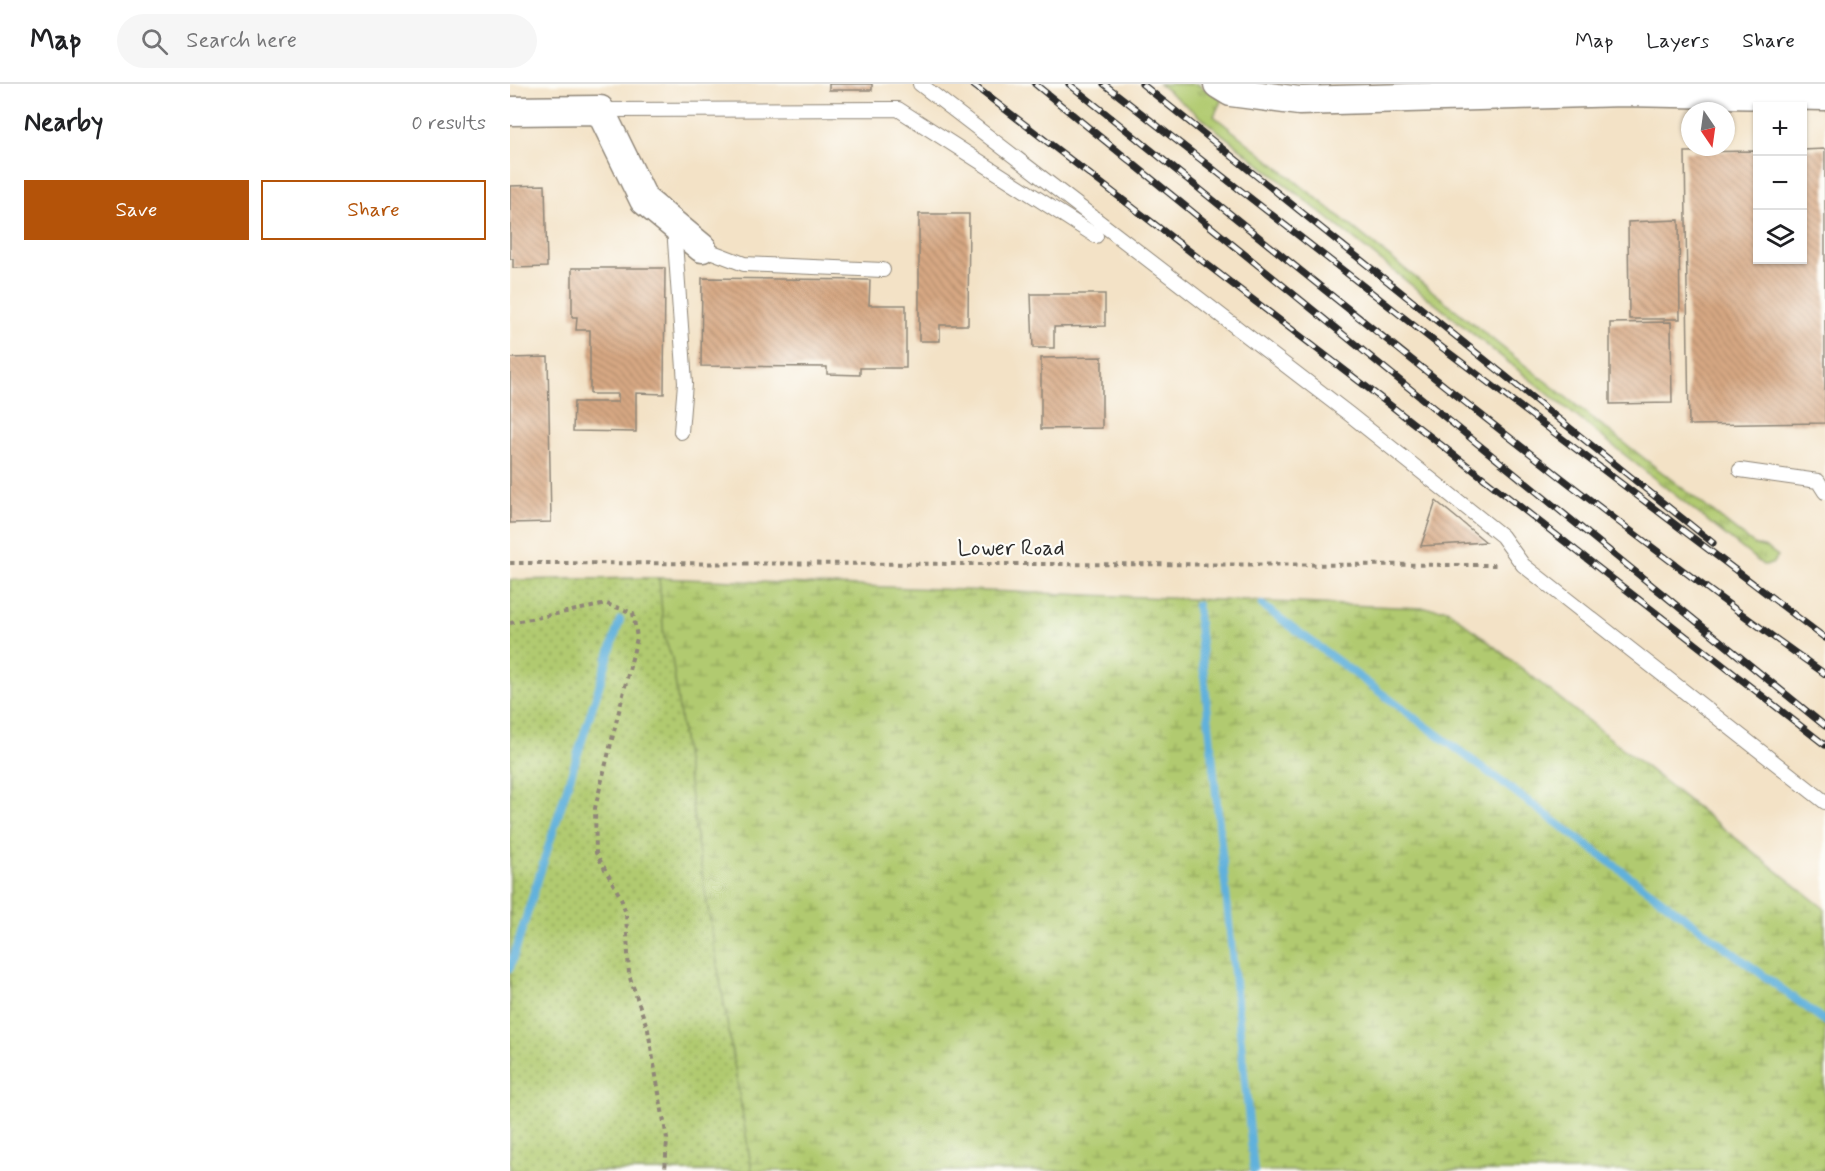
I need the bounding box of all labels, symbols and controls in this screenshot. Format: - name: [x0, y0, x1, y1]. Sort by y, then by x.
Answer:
- search box: [117, 14, 537, 68]
- text: Map: [30, 23, 81, 60]
- icon: search: [138, 25, 171, 58]
- text: Search here: [186, 27, 297, 55]
- text: Map: [1575, 27, 1613, 55]
- text: Layers: [1646, 27, 1709, 55]
- text: Share: [1742, 27, 1795, 55]
- north arrow: [1681, 102, 1735, 156]
- map controls: [1753, 102, 1807, 264]
- button: +: [1753, 102, 1807, 156]
- text: Nearby: [24, 106, 103, 140]
- text: 0 results: [412, 110, 486, 137]
- button: −: [1753, 156, 1807, 210]
- button: Save: [24, 180, 249, 240]
- button: Share: [261, 180, 486, 240]
- button: layers: [1753, 210, 1807, 264]
- street label: Lower Road: [957, 535, 1065, 563]

